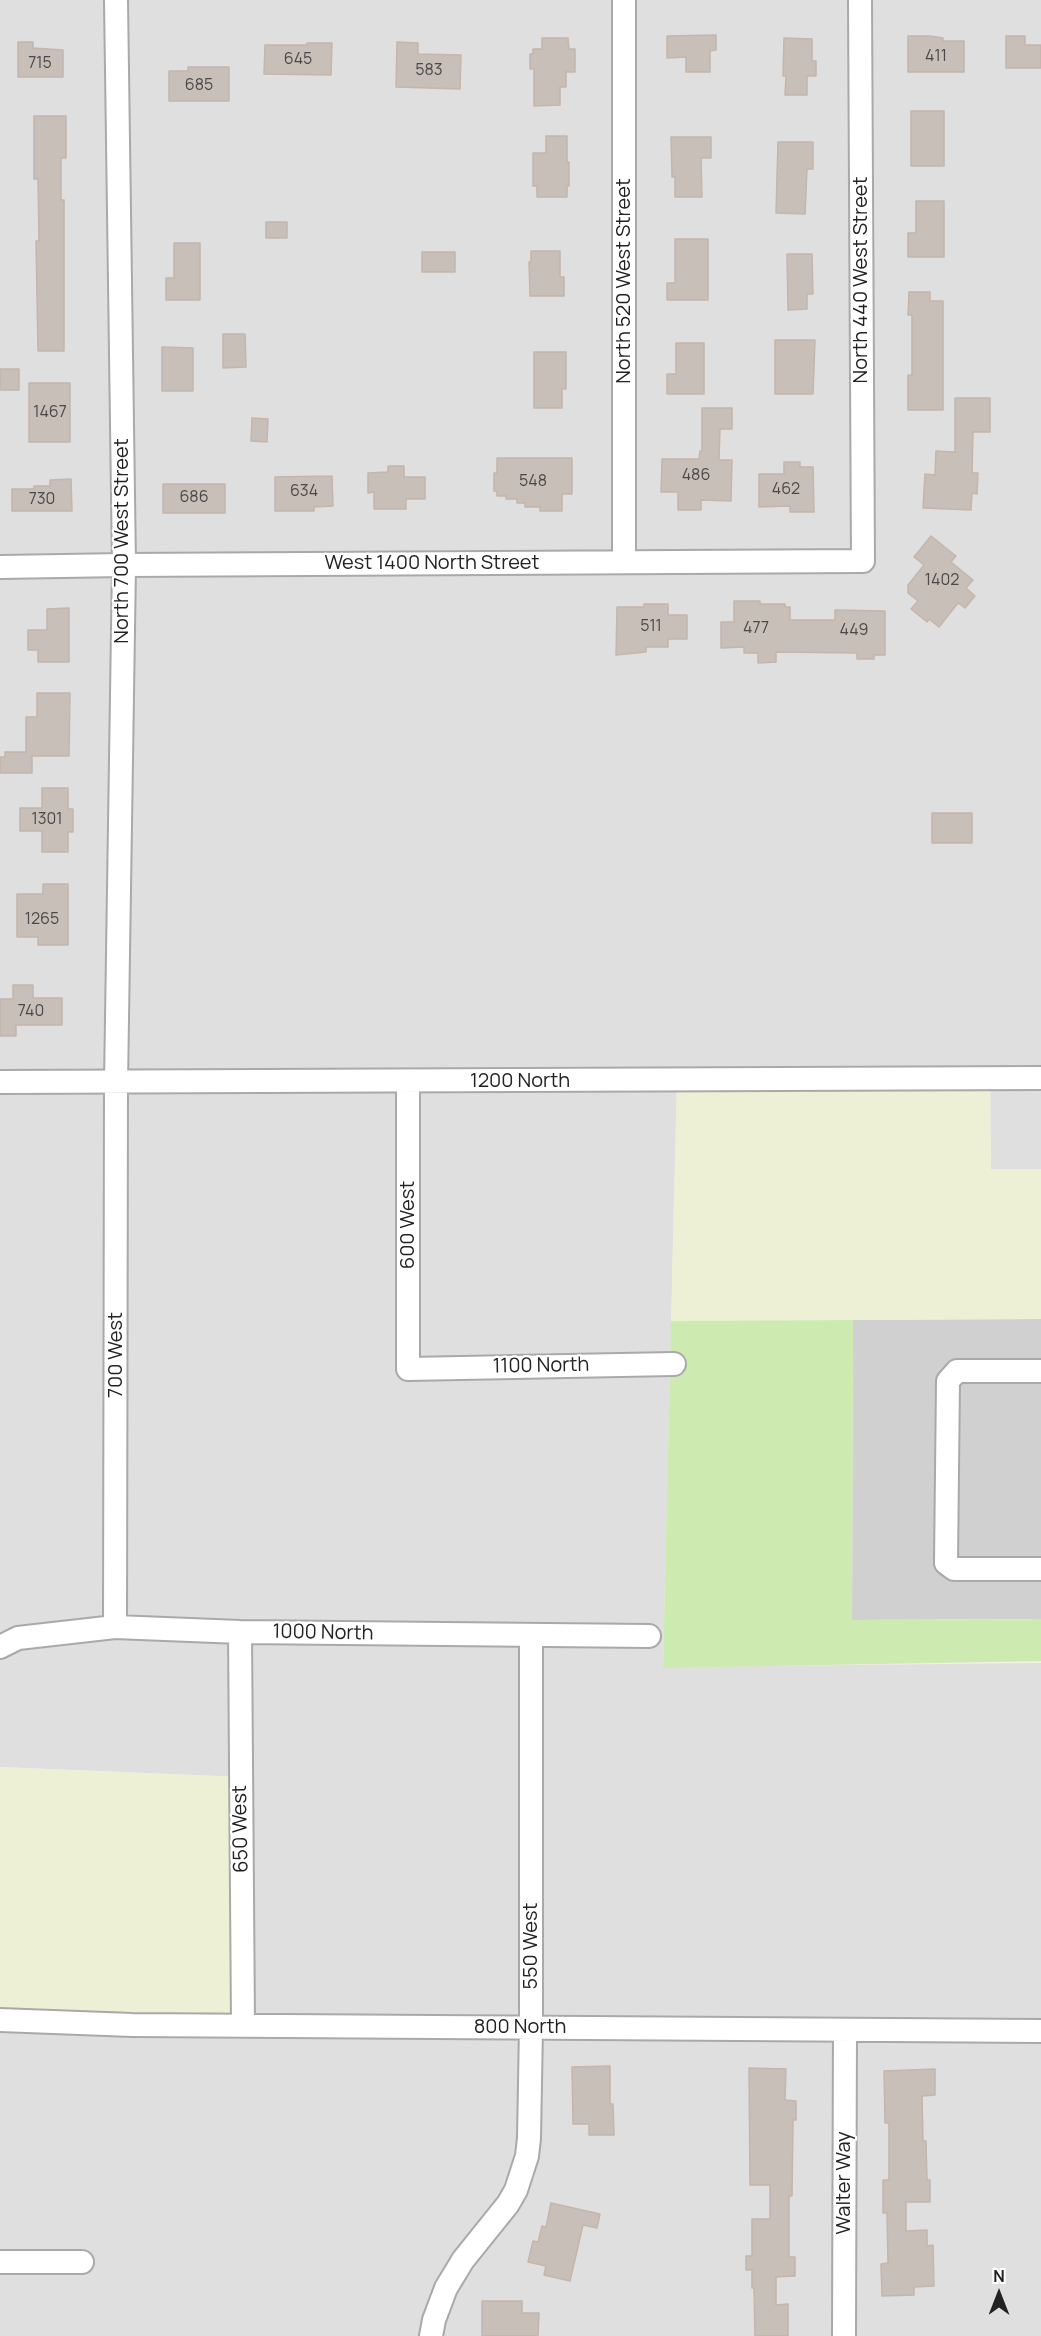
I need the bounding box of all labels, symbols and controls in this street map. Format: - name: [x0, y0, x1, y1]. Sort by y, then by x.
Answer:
- house number: 411: [925, 47, 947, 67]
- house number: 645: [284, 50, 312, 70]
- house number: 715: [28, 54, 52, 74]
- house number: 583: [415, 61, 443, 81]
- house number: 685: [185, 76, 213, 96]
- street label: North 440 West Street: [849, 176, 873, 384]
- street label: North 520 West Street: [612, 178, 636, 384]
- house number: 1467: [33, 403, 67, 423]
- street label: North 700 West Street: [110, 438, 134, 644]
- house number: 486: [682, 466, 710, 486]
- house number: 548: [519, 472, 547, 492]
- house number: 462: [772, 480, 800, 500]
- house number: 634: [290, 482, 318, 502]
- house number: 686: [179, 488, 209, 508]
- house number: 730: [29, 490, 55, 510]
- street label: West 1400 North Street: [324, 551, 540, 575]
- house number: 1402: [925, 571, 959, 591]
- house number: 511: [640, 617, 662, 637]
- house number: 477: [743, 619, 769, 639]
- house number: 449: [840, 621, 868, 641]
- house number: 1301: [31, 810, 63, 830]
- house number: 1265: [25, 910, 59, 930]
- house number: 740: [18, 1002, 44, 1022]
- street label: 1200 North: [470, 1069, 570, 1093]
- street label: 600 West: [396, 1181, 420, 1269]
- street label: 700 West: [104, 1312, 128, 1398]
- street label: 1100 North: [492, 1353, 590, 1379]
- street label: 1000 North: [272, 1620, 374, 1646]
- street label: 650 West: [228, 1785, 254, 1873]
- street label: 550 West: [519, 1902, 543, 1990]
- street label: 800 North: [474, 2015, 566, 2039]
- street label: Walter Way: [832, 2132, 856, 2234]
- north arrow: [969, 2264, 1029, 2324]
- text: N: [993, 2265, 1005, 2287]

